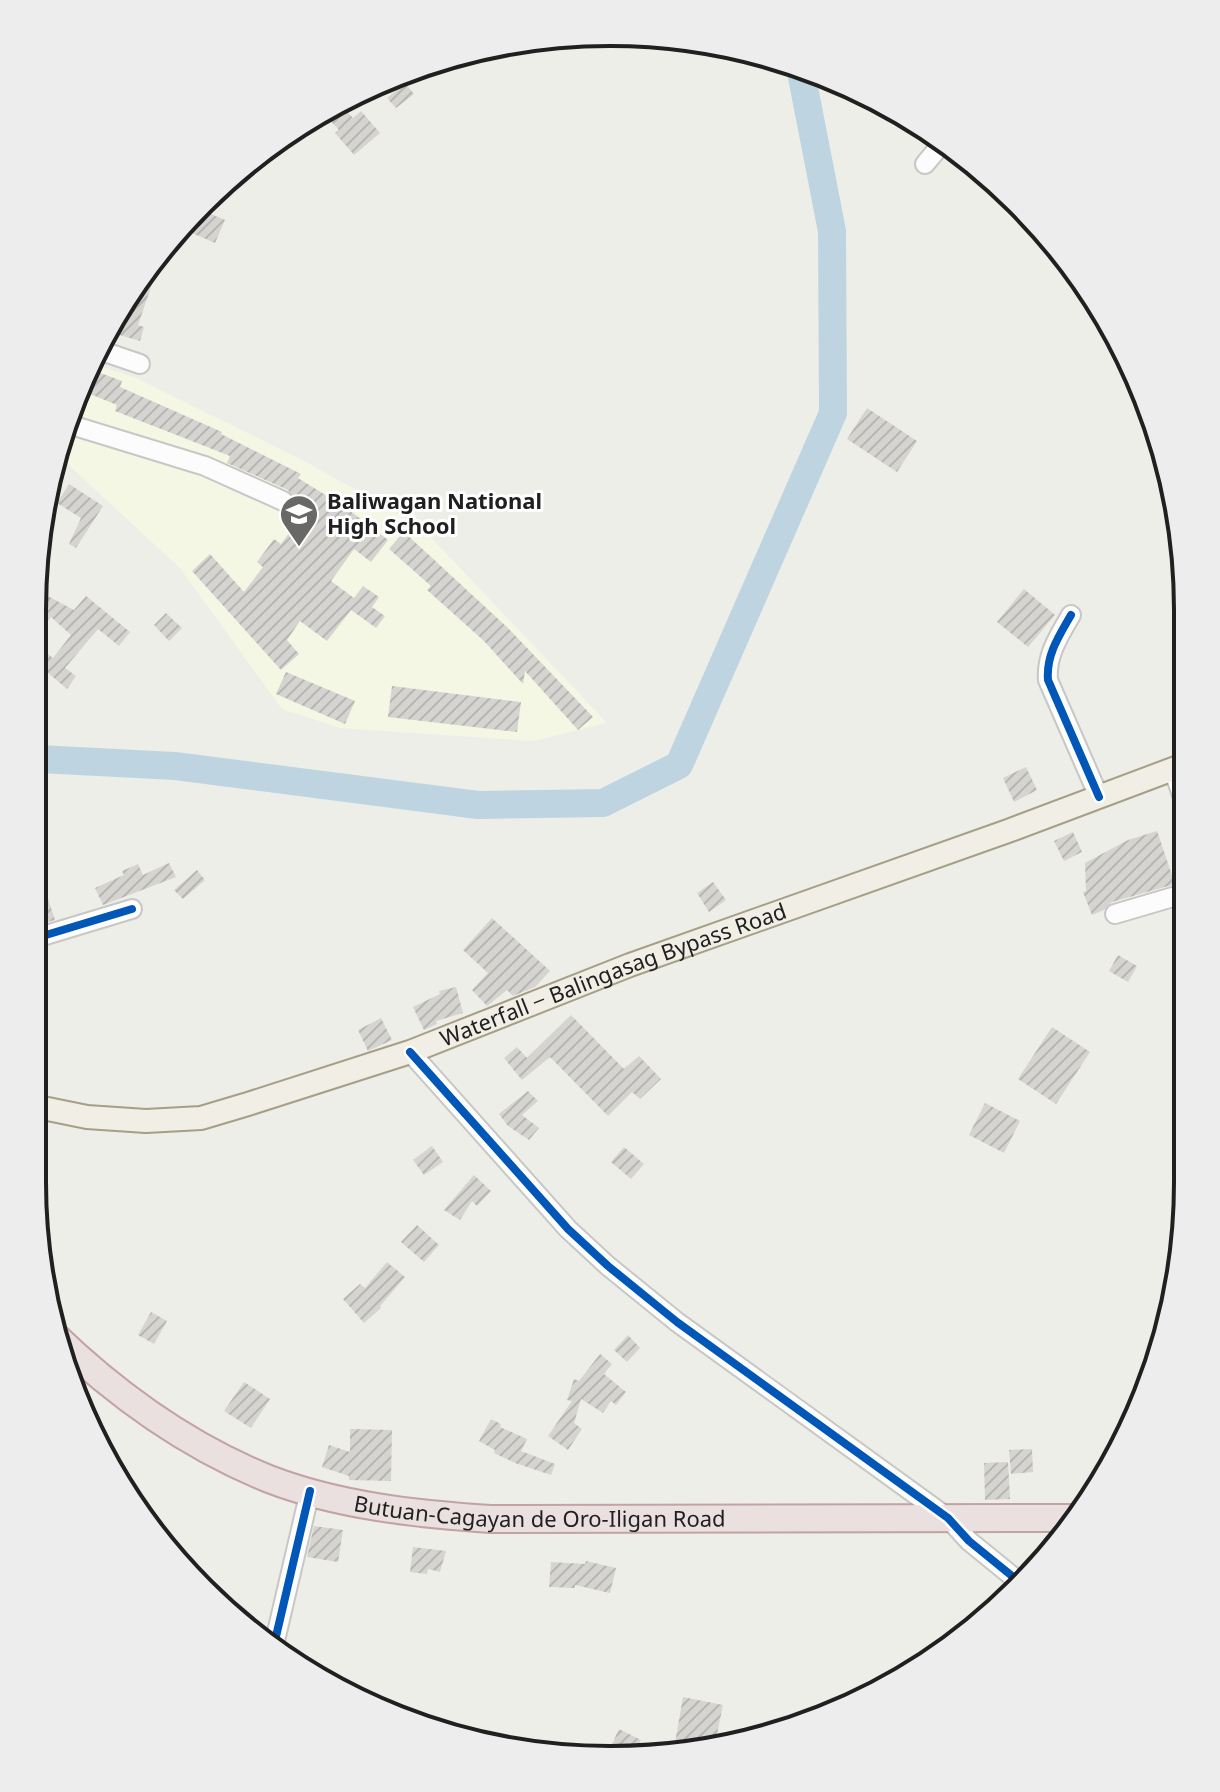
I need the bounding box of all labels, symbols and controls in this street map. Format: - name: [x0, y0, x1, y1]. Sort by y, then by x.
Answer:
- place label: Baliwagan National High School: [327, 485, 542, 540]
- school or university icon: Baliwagan National High School: [278, 493, 320, 548]
- street label: Waterfall ‒ Balingasag Bypass Road: [435, 895, 790, 1053]
- street label: Butuan-Cagayan de Oro-Iligan Road: [352, 1487, 726, 1533]

